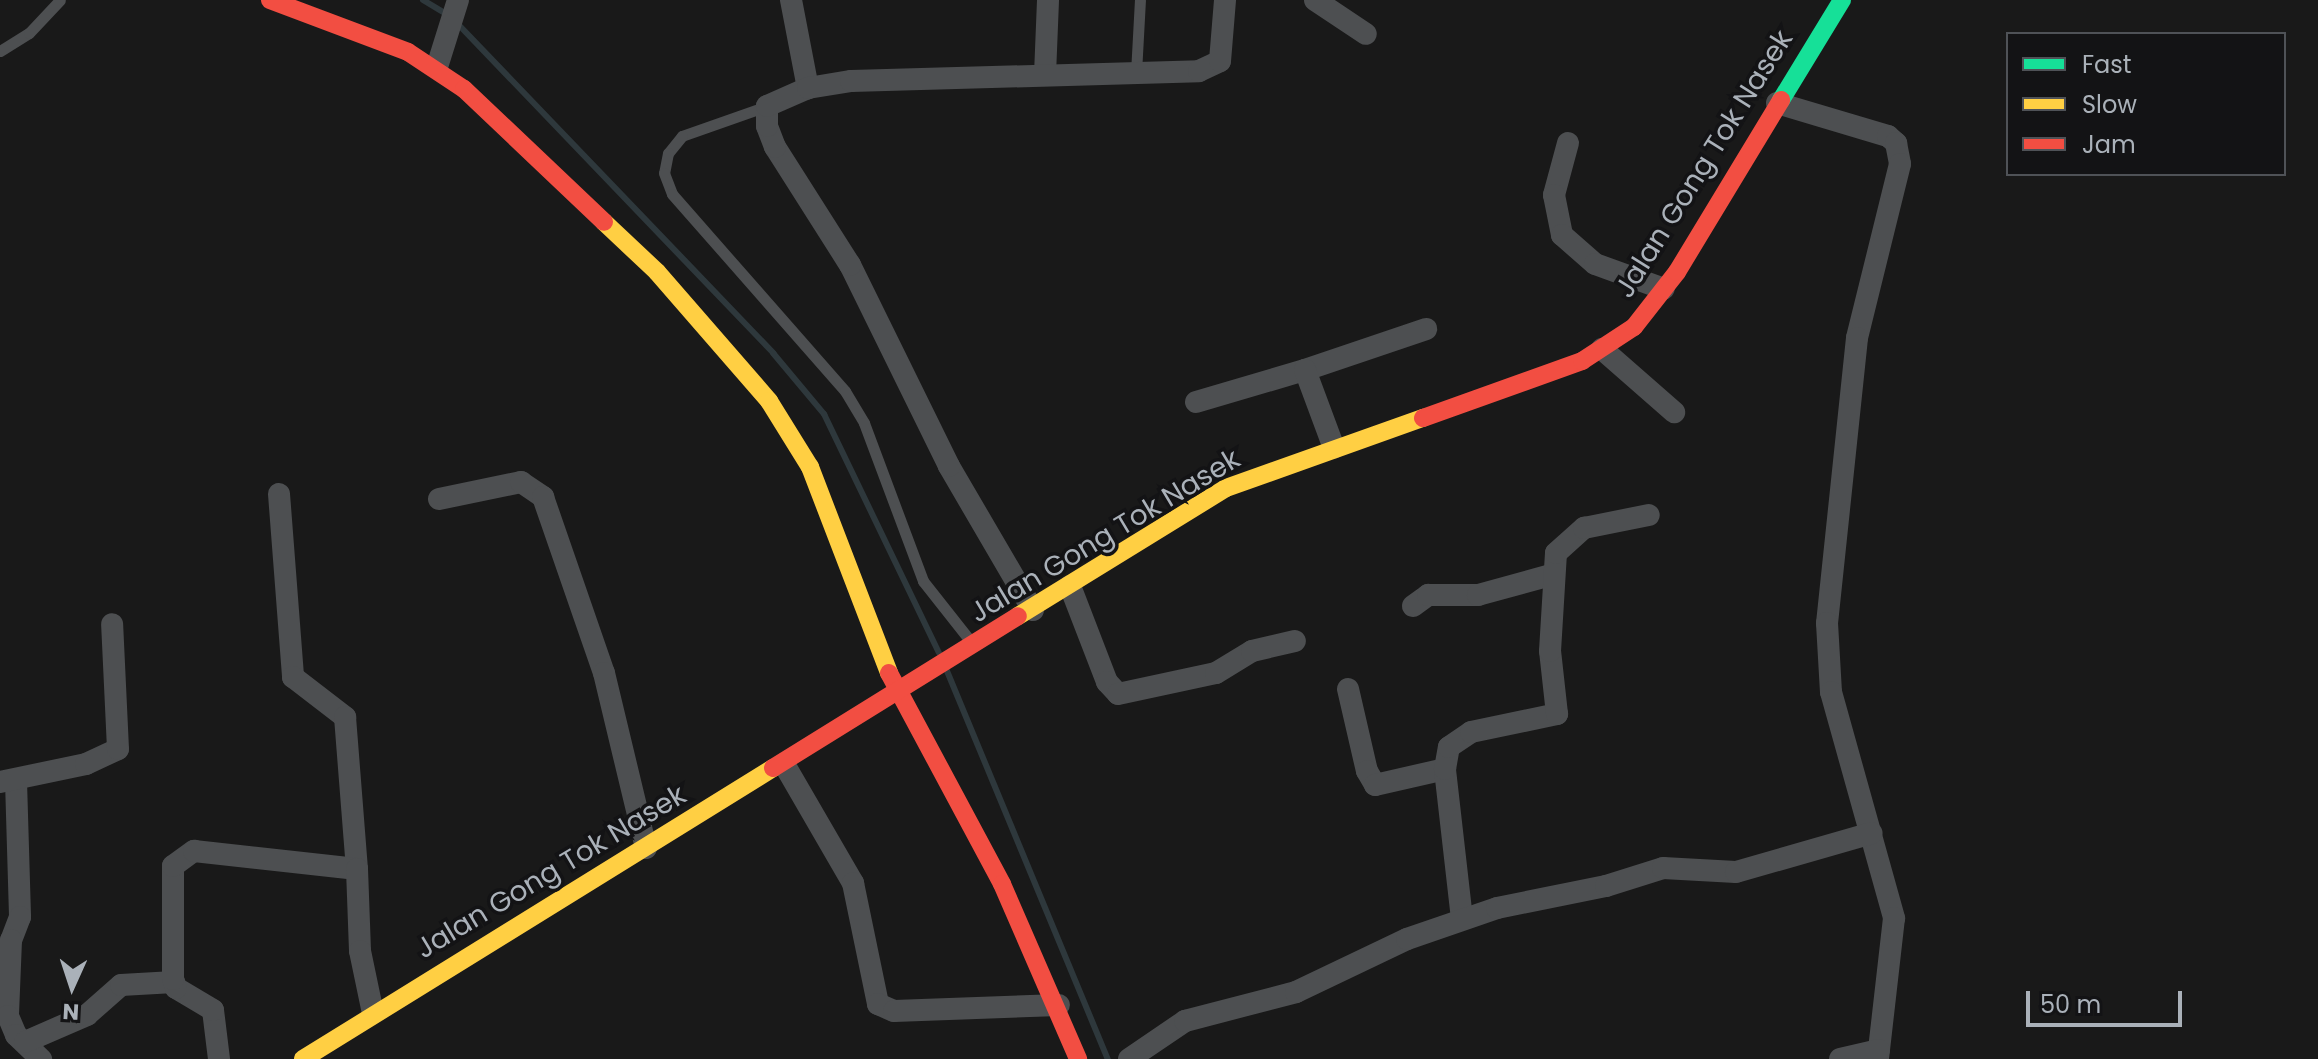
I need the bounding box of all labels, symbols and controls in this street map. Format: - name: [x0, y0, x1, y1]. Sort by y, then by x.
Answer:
- street label: Jalan Gong Tok Nasek: [1608, 24, 1800, 304]
- legend: [2006, 32, 2286, 176]
- text: Fast: [2082, 48, 2132, 81]
- text: Slow: [2082, 88, 2137, 121]
- text: Jam: [2082, 128, 2136, 161]
- street label: Jalan Gong Tok Nasek: [964, 442, 1246, 630]
- street label: Jalan Gong Tok Nasek: [410, 778, 692, 966]
- north arrow: [32, 947, 112, 1027]
- scale bar: [2030, 975, 2186, 1025]
- text: 50 m: [2040, 988, 2101, 1021]
- text: N: [62, 996, 80, 1027]

